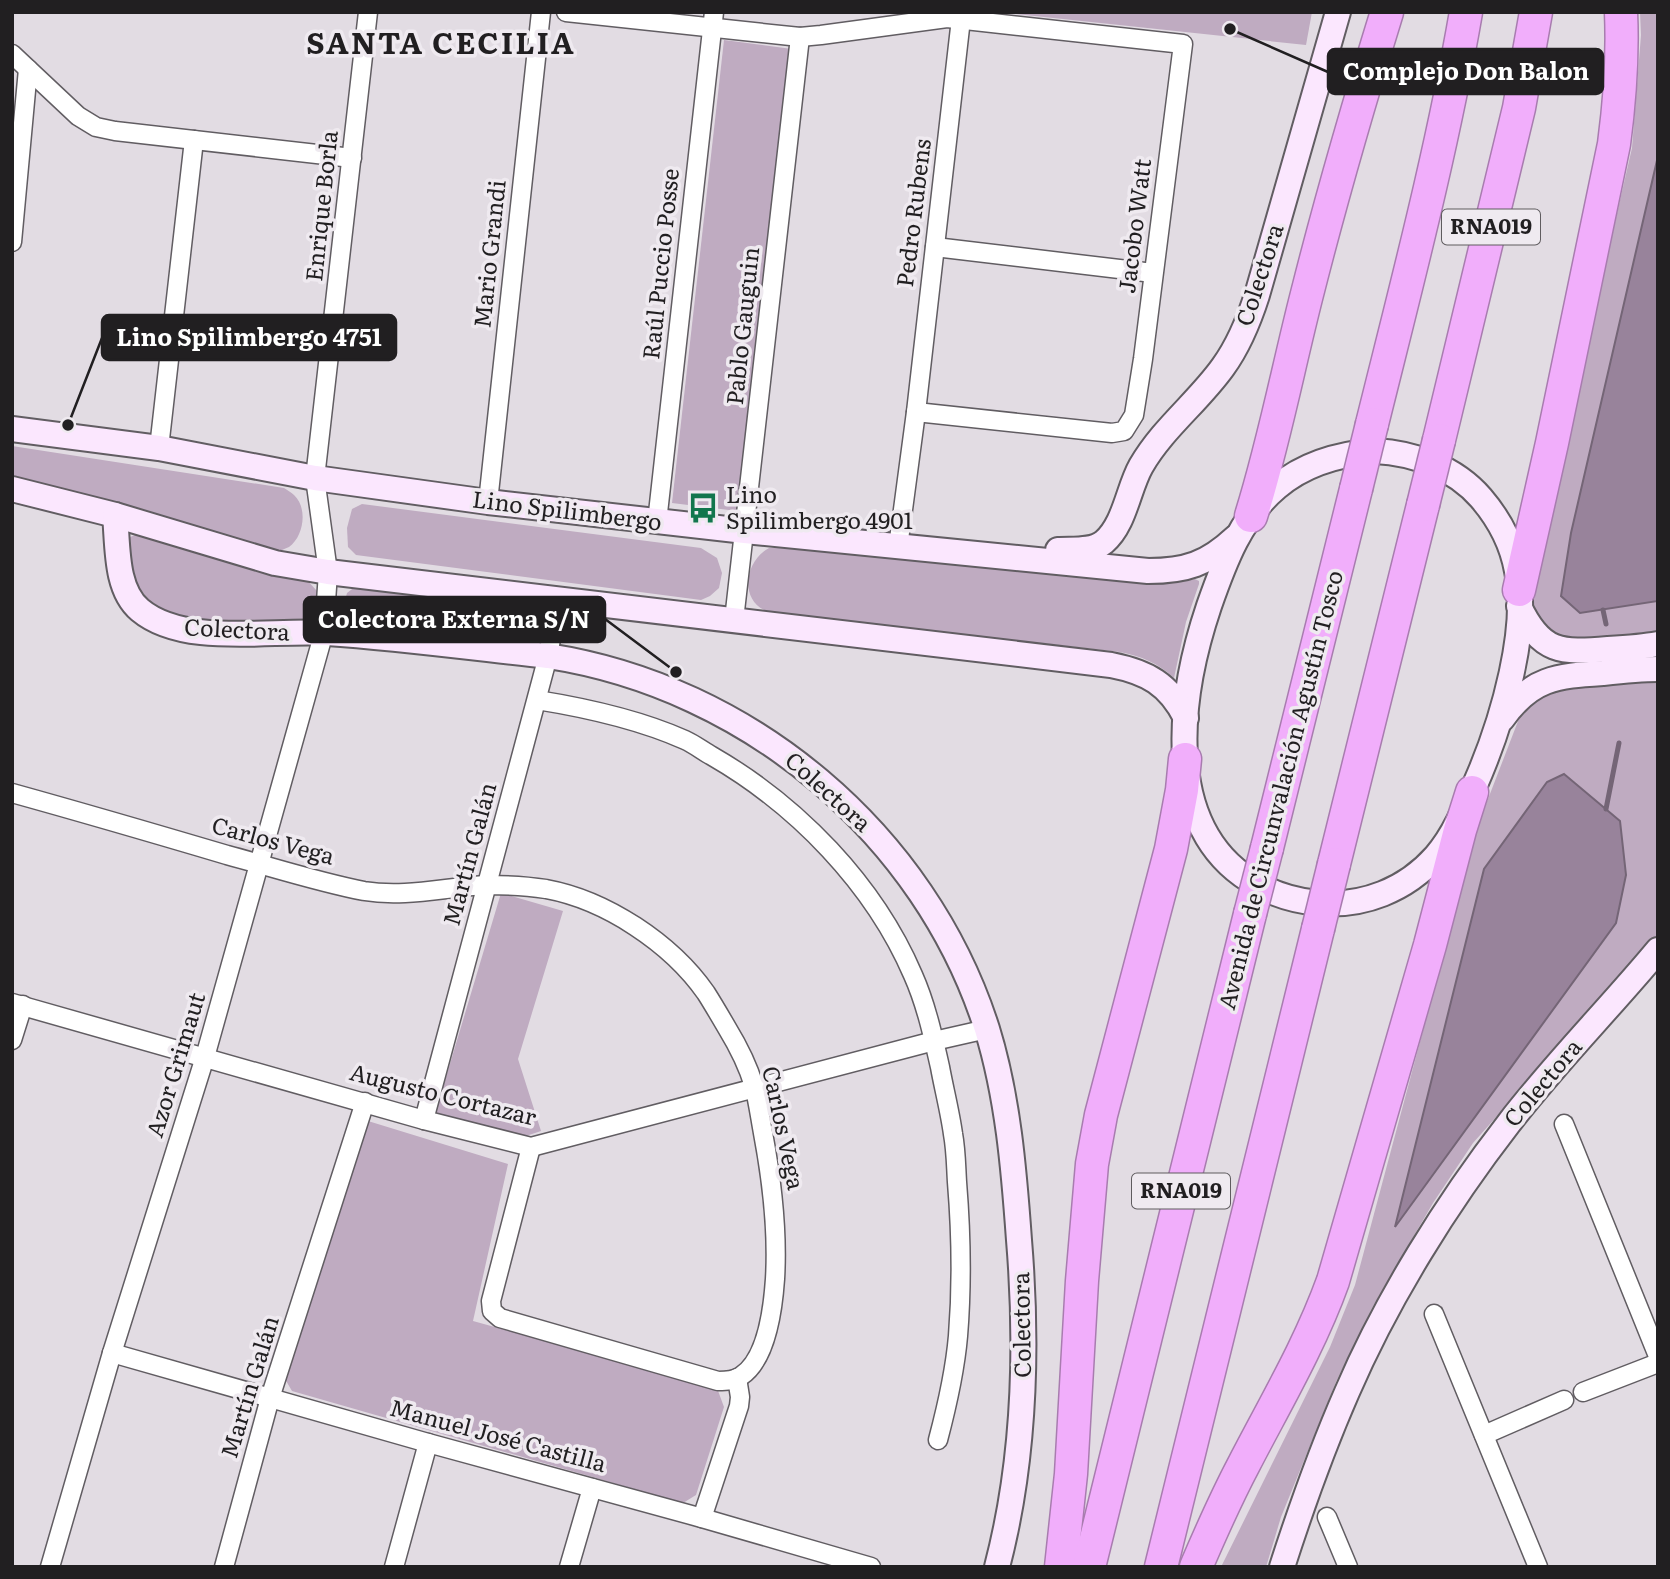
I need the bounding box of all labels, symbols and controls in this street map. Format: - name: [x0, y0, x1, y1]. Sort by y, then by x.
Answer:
- district label: SANTA CECILIA: [306, 19, 576, 63]
- callout: Complejo Don Balon: [1328, 49, 1603, 94]
- text: Complejo Don Balon: [1343, 52, 1589, 87]
- street label: Enrique Borla: [295, 128, 345, 283]
- street label: Pedro Rubens: [886, 137, 938, 289]
- street label: Jacobo Watt: [1108, 156, 1158, 295]
- street label: Raúl Puccio Posse: [632, 167, 686, 361]
- street label: Mario Grandi: [463, 178, 513, 329]
- road number: RNA019: [1442, 210, 1540, 244]
- street label: Colectora: [1226, 218, 1291, 330]
- street label: Pablo Gauguin: [716, 245, 766, 406]
- callout: Lino Spilimbergo 4751: [102, 315, 396, 360]
- text: Lino Spilimbergo 4751: [116, 318, 382, 353]
- place label: Lino Spilimbergo 4901: [726, 476, 913, 536]
- street label: Lino Spilimbergo: [471, 481, 664, 537]
- bus stop icon: Lino Spilimbergo 4901: [686, 491, 720, 525]
- street label: Avenida de Circunvalación Agustín Tosco: [1208, 566, 1350, 1013]
- callout: Colectora Externa S/N: [304, 597, 605, 642]
- text: Colectora Externa S/N: [318, 600, 590, 635]
- street label: Colectora: [183, 608, 291, 648]
- street label: Colectora: [779, 742, 880, 839]
- street label: Martín Galán: [433, 778, 504, 929]
- street label: Carlos Vega: [208, 806, 339, 872]
- street label: Azor Grimaut: [136, 987, 212, 1141]
- street label: Colectora: [1494, 1030, 1589, 1133]
- street label: Augusto Cortazar: [347, 1053, 541, 1133]
- street label: Carlos Vega: [755, 1063, 815, 1193]
- road number: RNA019: [1132, 1174, 1230, 1208]
- street label: Colectora: [1002, 1271, 1038, 1378]
- street label: Martín Galán: [210, 1311, 286, 1462]
- street label: Manuel José Castilla: [387, 1389, 611, 1479]

